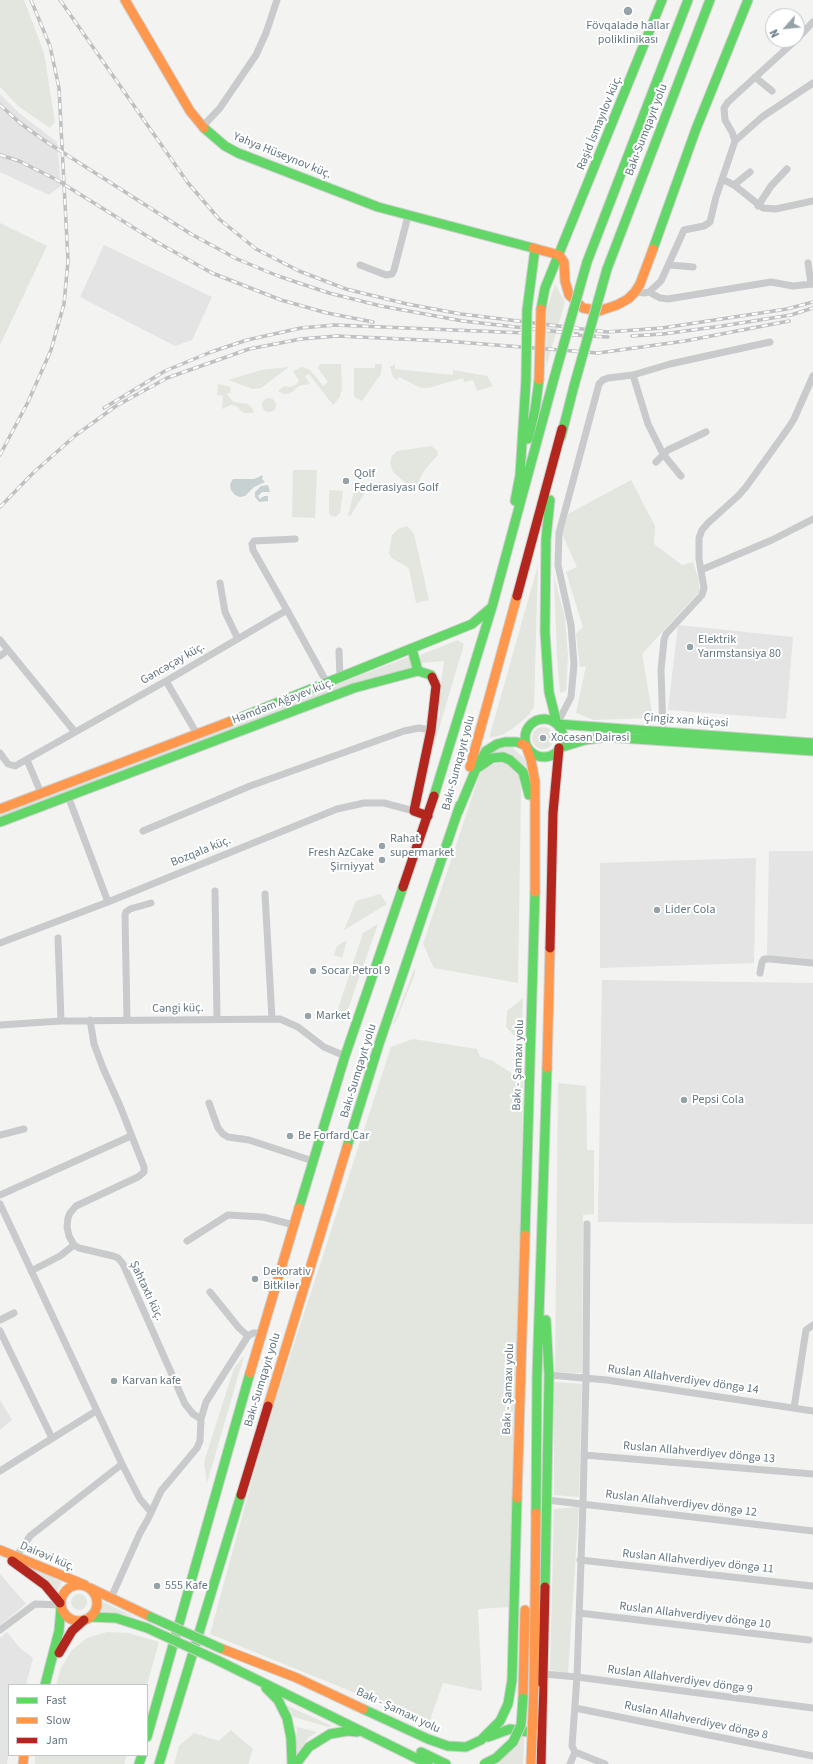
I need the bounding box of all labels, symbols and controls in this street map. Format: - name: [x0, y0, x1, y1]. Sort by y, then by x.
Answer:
- marker: Fövqaladə hallar poliklinikası: [622, 5, 634, 17]
- north arrow: [765, 8, 805, 48]
- place label: Fövqaladə hallar poliklinikası: [586, 19, 670, 47]
- text: N: [766, 27, 783, 40]
- street label: Rəşid İsmayılov küç.: [574, 74, 626, 172]
- street label: Bakı-Sumqayıt yolu: [623, 82, 671, 178]
- street label: Yəhya Hüseynov küç.: [231, 130, 333, 182]
- place label: Qolf Federasiyası Golf: [354, 467, 439, 495]
- marker: Qolf Federasiyası Golf: [341, 476, 351, 486]
- place label: Elektrik Yarımstansiya 80: [698, 633, 781, 661]
- street label: Gəncəçay küç.: [138, 640, 208, 688]
- marker: Elektrik Yarımstansiya 80: [685, 642, 695, 652]
- street label: Həmdəm Ağayev küç.: [230, 676, 336, 728]
- street label: Çingiz xan küçəsi: [643, 711, 729, 731]
- street label: Bakı-Sumqayıt yolu: [439, 714, 479, 812]
- place label: Xocəsən Dairəsi: [551, 731, 629, 745]
- marker: Xocəsən Dairəsi: [538, 733, 548, 743]
- place label: Rahat supermarket: [390, 832, 454, 860]
- street label: Bozqala küç.: [169, 833, 233, 871]
- marker: Rahat supermarket: [377, 841, 387, 851]
- place label: Fresh AzCake Şirniyyat: [308, 846, 374, 874]
- marker: Fresh AzCake Şirniyyat: [377, 855, 387, 865]
- place label: Lider Cola: [665, 903, 715, 917]
- marker: Lider Cola: [652, 905, 662, 915]
- place label: Socar Petrol 9: [321, 964, 390, 978]
- marker: Socar Petrol 9: [308, 966, 318, 976]
- street label: Cəngi küç.: [152, 1001, 204, 1017]
- place label: Market: [316, 1009, 351, 1023]
- marker: Market: [303, 1011, 313, 1021]
- street label: Bakı - Şamaxı yolu: [510, 1019, 528, 1111]
- street label: Bakı-Sumqayıt yolu: [338, 1022, 380, 1120]
- place label: Pepsi Cola: [692, 1093, 744, 1107]
- marker: Pepsi Cola: [679, 1095, 689, 1105]
- place label: Be Forfard Car: [298, 1129, 369, 1143]
- marker: Be Forfard Car: [285, 1131, 295, 1141]
- street label: Şahtaxtı küç.: [126, 1259, 166, 1323]
- place label: Dekorativ Bitkilər: [263, 1265, 311, 1293]
- marker: Dekorativ Bitkilər: [250, 1274, 260, 1284]
- street label: Bakı-Sumqayıt yolu: [242, 1331, 284, 1429]
- street label: Bakı - Şamaxı yolu: [500, 1343, 518, 1435]
- street label: Ruslan Allahverdiyev döngə 14: [607, 1362, 759, 1398]
- place label: Karvan kafe: [122, 1374, 181, 1388]
- marker: Karvan kafe: [109, 1376, 119, 1386]
- street label: Ruslan Allahverdiyev döngə 13: [622, 1439, 776, 1467]
- street label: Ruslan Allahverdiyev döngə 12: [604, 1488, 758, 1520]
- street label: Dairəvi küç.: [17, 1539, 77, 1575]
- street label: Ruslan Allahverdiyev döngə 11: [621, 1547, 775, 1577]
- place label: 555 Kafe: [165, 1579, 208, 1593]
- marker: 555 Kafe: [152, 1581, 162, 1591]
- street label: Ruslan Allahverdiyev döngə 10: [618, 1600, 772, 1632]
- street label: Ruslan Allahverdiyev döngə 9: [606, 1663, 754, 1697]
- legend: [8, 1684, 148, 1756]
- street label: Bakı - Şamaxı yolu: [354, 1685, 442, 1737]
- text: Fast: [46, 1692, 66, 1709]
- street label: Ruslan Allahverdiyev döngə 8: [623, 1699, 769, 1743]
- text: Slow: [46, 1712, 71, 1729]
- text: Jam: [46, 1732, 68, 1749]

